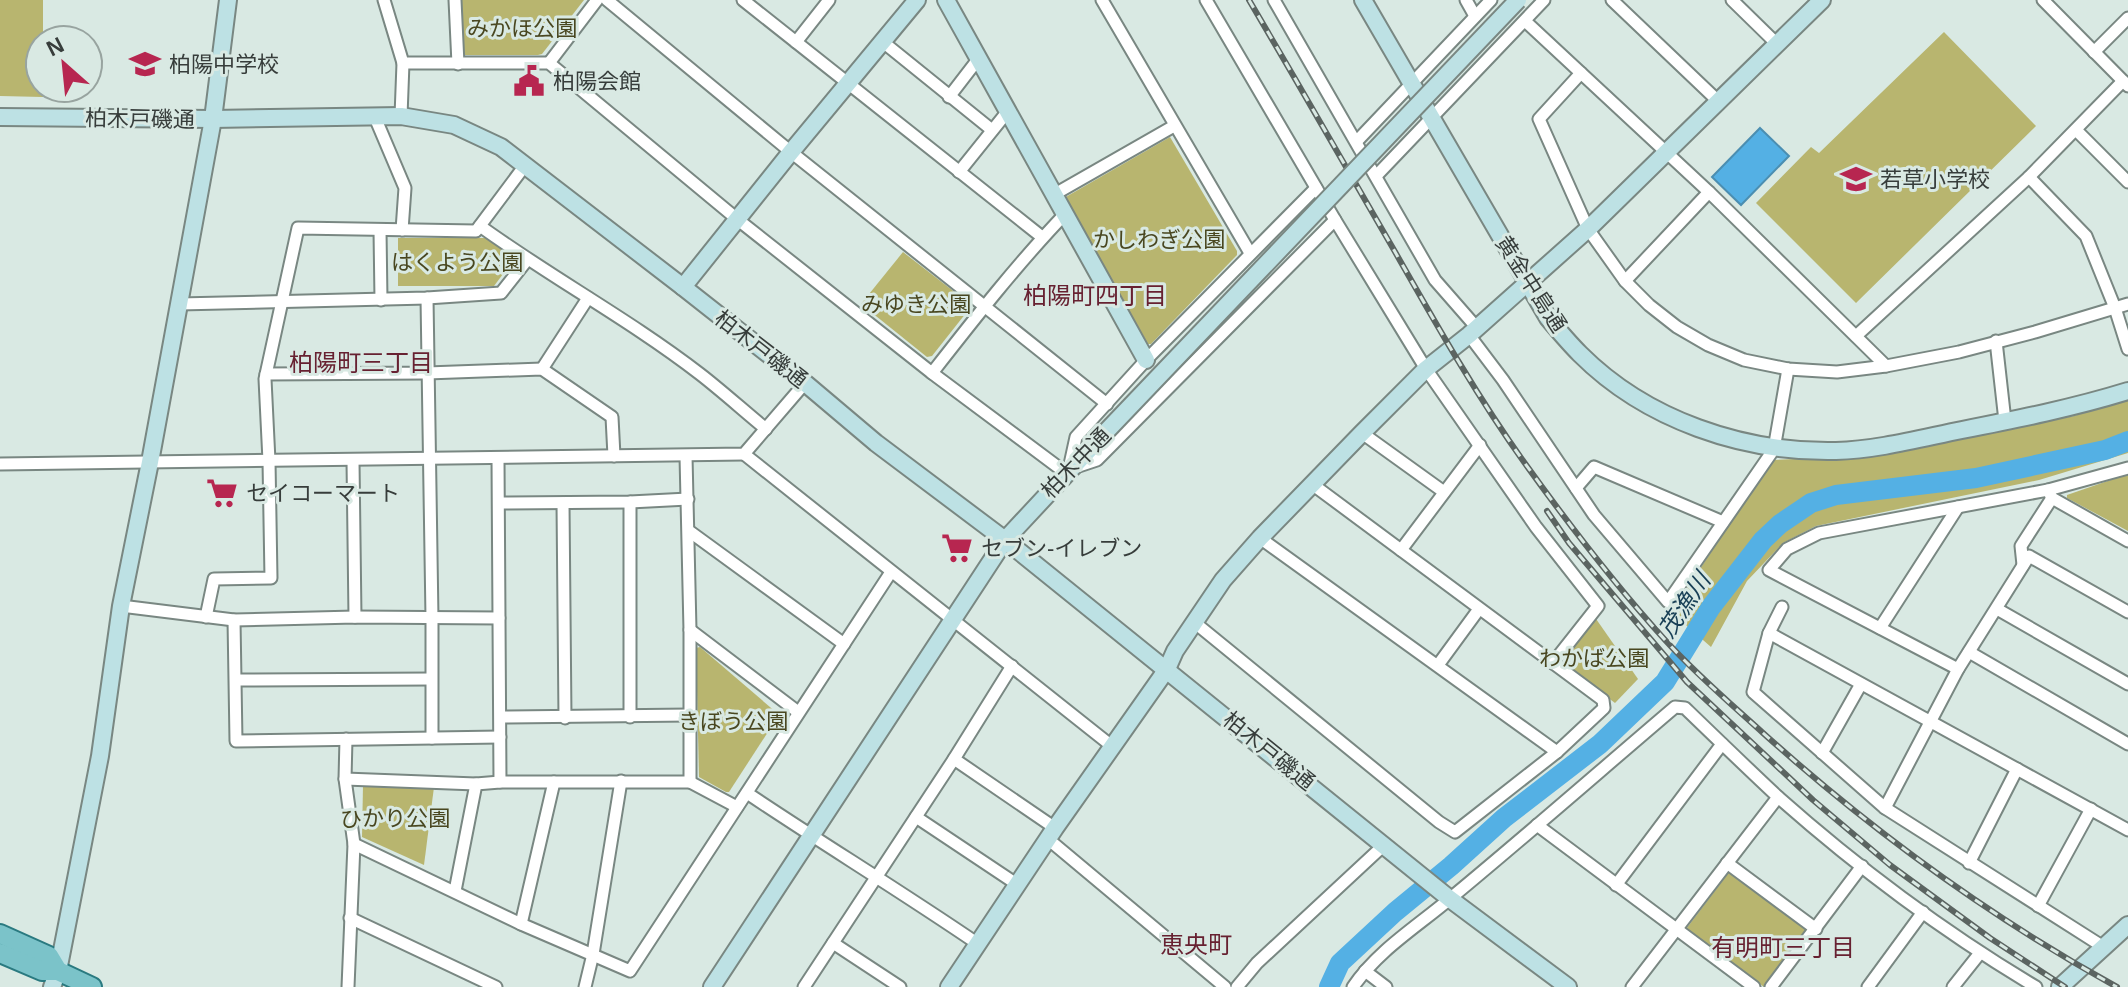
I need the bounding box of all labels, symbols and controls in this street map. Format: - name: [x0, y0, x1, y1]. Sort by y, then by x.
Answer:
- park label: みかほ公園: [467, 16, 577, 41]
- north arrow: [24, 24, 104, 104]
- text: N: [42, 32, 68, 61]
- school or university icon: 柏陽中学校: [128, 47, 162, 81]
- place label: 柏陽中学校: [169, 52, 279, 77]
- public building icon: 柏陽会館: [512, 64, 546, 98]
- place label: 柏陽会館: [553, 69, 641, 94]
- street label: 柏木戸磯通: [85, 106, 195, 132]
- school or university icon: 若草小学校: [1839, 162, 1873, 196]
- place label: 若草小学校: [1880, 167, 1990, 192]
- park label: かしわぎ公園: [1093, 227, 1225, 252]
- street label: 黄金中島通: [1491, 231, 1571, 337]
- park label: はくよう公園: [391, 250, 523, 275]
- district label: 柏陽町四丁目: [1023, 282, 1167, 309]
- park label: みゆき公園: [861, 292, 971, 317]
- street label: 柏木戸磯通: [710, 305, 812, 393]
- district label: 柏陽町三丁目: [289, 349, 433, 376]
- street label: 柏木中通: [1036, 423, 1116, 503]
- supermarket icon: セイコーマート: [205, 476, 239, 510]
- place label: セイコーマート: [246, 481, 400, 506]
- supermarket icon: セブン-イレブン: [940, 531, 974, 565]
- place label: セブン-イレブン: [981, 536, 1142, 561]
- water label: 茂漁川: [1653, 565, 1717, 642]
- park label: わかば公園: [1539, 646, 1649, 671]
- street label: 柏木戸磯通: [1218, 707, 1320, 795]
- park label: きぼう公園: [678, 709, 788, 734]
- park label: ひかり公園: [340, 806, 450, 831]
- district label: 恵央町: [1160, 931, 1232, 958]
- district label: 有明町三丁目: [1711, 934, 1855, 961]

